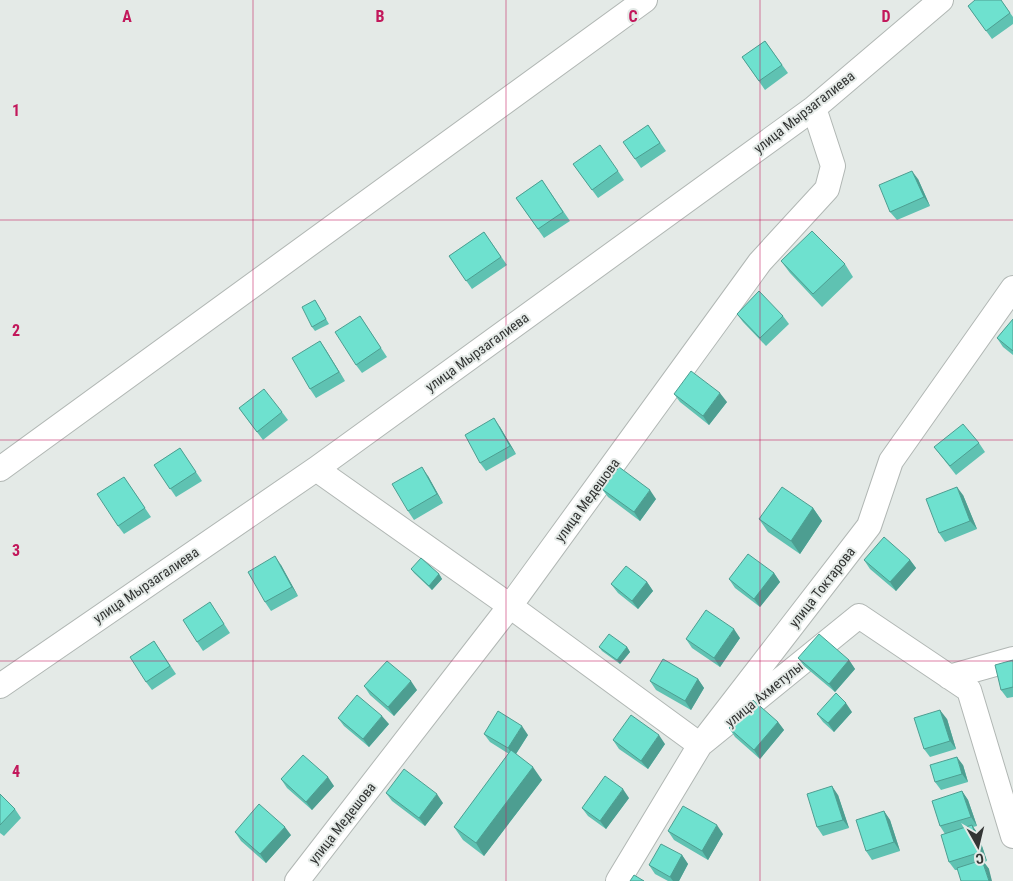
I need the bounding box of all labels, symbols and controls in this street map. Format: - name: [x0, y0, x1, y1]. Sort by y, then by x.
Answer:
- text: A: [122, 7, 132, 26]
- text: B: [376, 7, 385, 26]
- text: C: [628, 7, 638, 26]
- text: D: [881, 7, 891, 26]
- street label: улица Мырзагалиева: [750, 68, 858, 156]
- text: 1: [12, 101, 20, 120]
- street label: улица Мырзагалиева: [422, 309, 532, 395]
- text: 2: [12, 321, 20, 340]
- street label: улица Медешова: [551, 455, 623, 545]
- text: 3: [12, 541, 20, 560]
- street label: улица Мырзагалиева: [90, 544, 202, 626]
- street label: улица Токтарова: [786, 544, 858, 630]
- street label: улица Ахметулы: [722, 658, 806, 730]
- text: 4: [12, 762, 20, 781]
- street label: улица Медешова: [305, 779, 379, 867]
- north arrow: [953, 821, 1003, 871]
- text: С: [975, 850, 985, 867]

